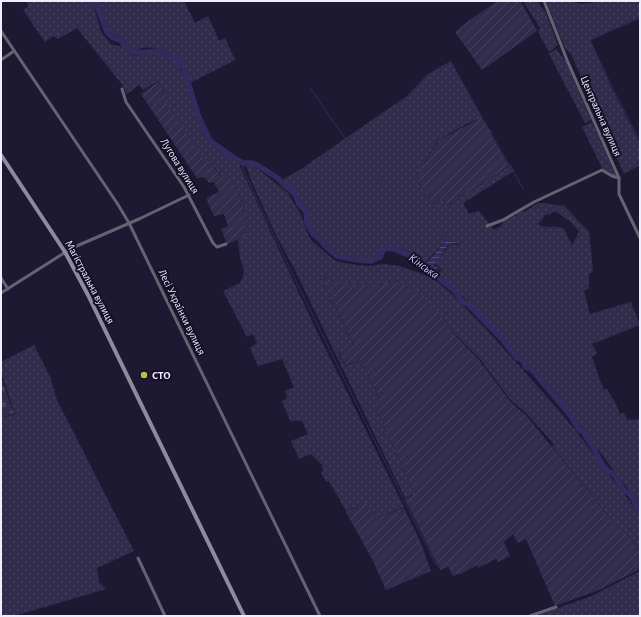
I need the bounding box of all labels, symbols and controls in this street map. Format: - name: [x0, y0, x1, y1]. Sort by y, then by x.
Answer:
- street label: Центральна вулиця: [578, 74, 624, 158]
- street label: Лугова вулиця: [159, 136, 201, 196]
- street label: Магістральна вулиця: [63, 238, 117, 326]
- water label: Кінська: [407, 251, 441, 281]
- street label: Лесі Українки вулиця: [157, 267, 207, 357]
- marker: СТО: [139, 370, 149, 380]
- place label: СТО: [152, 370, 171, 381]

